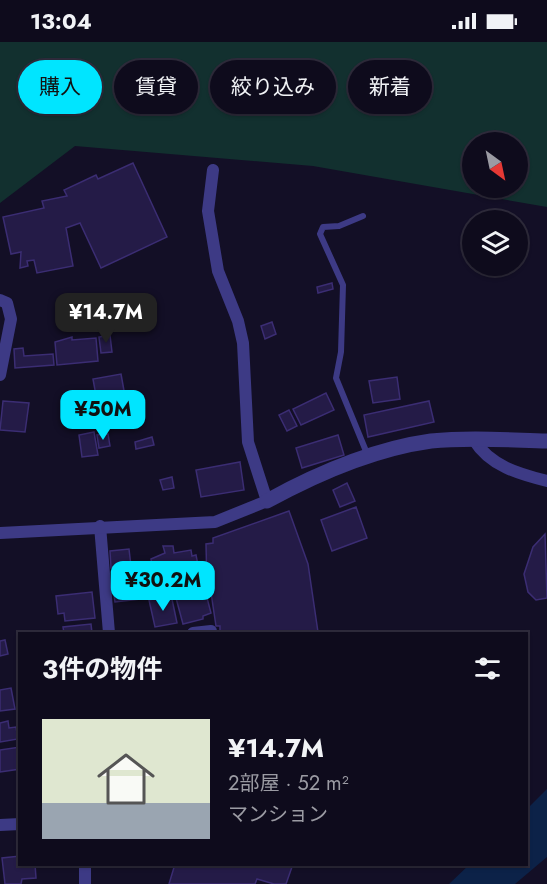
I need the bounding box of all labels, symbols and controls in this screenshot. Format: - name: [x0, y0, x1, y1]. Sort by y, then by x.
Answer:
- text: 13:04: [30, 5, 92, 37]
- chip: 購入: [18, 60, 102, 114]
- chip: 賃貸: [114, 60, 198, 114]
- chip: 絞り込み: [210, 60, 336, 114]
- chip: 新着: [348, 60, 432, 114]
- north arrow: [462, 132, 528, 198]
- map controls: [462, 132, 528, 276]
- button: layers: [462, 210, 528, 276]
- pin: ¥14.7M: [57, 293, 155, 344]
- text: ¥14.7M: [69, 298, 143, 327]
- pin: ¥50M: [67, 390, 139, 441]
- text: ¥50M: [74, 395, 132, 424]
- pin: ¥30.2M: [114, 561, 212, 612]
- text: ¥30.2M: [125, 566, 201, 595]
- text: 3件の物件: [42, 650, 162, 688]
- icon: filters: [471, 652, 504, 685]
- text: ¥14.7M: [228, 729, 324, 767]
- icon: home: [90, 743, 162, 815]
- text: 2部屋 · 52 m²: [228, 769, 349, 798]
- text: マンション: [228, 800, 328, 829]

